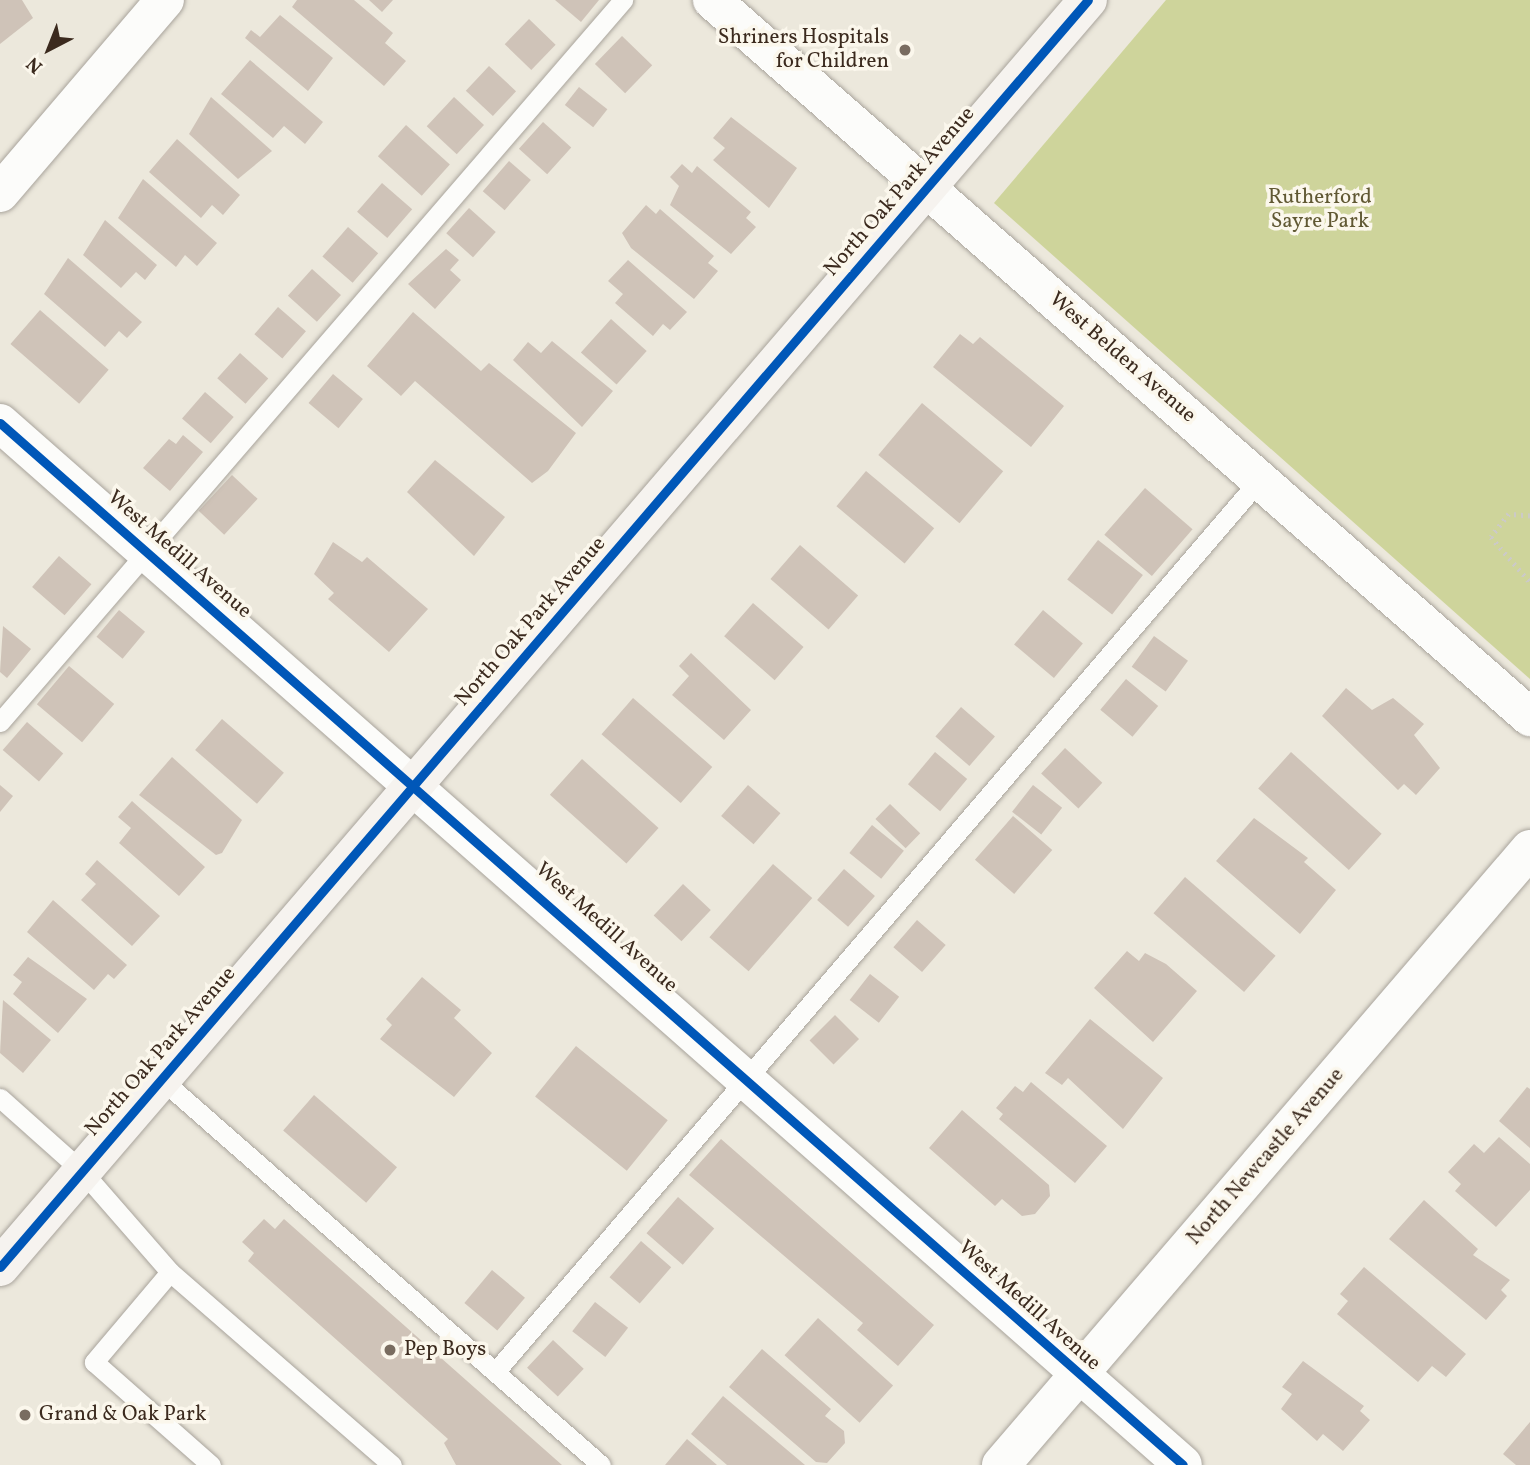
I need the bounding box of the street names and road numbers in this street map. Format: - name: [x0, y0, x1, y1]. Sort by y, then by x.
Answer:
- street label: North Oak Park Avenue: [819, 102, 981, 282]
- street label: West Belden Avenue: [1043, 287, 1201, 429]
- street label: West Medill Avenue: [102, 486, 256, 624]
- street label: North Oak Park Avenue: [450, 532, 612, 712]
- street label: West Medill Avenue: [530, 858, 682, 998]
- street label: North Oak Park Avenue: [80, 962, 242, 1142]
- street label: North Newcastle Avenue: [1182, 1063, 1350, 1251]
- street label: West Medill Avenue: [953, 1236, 1105, 1376]

